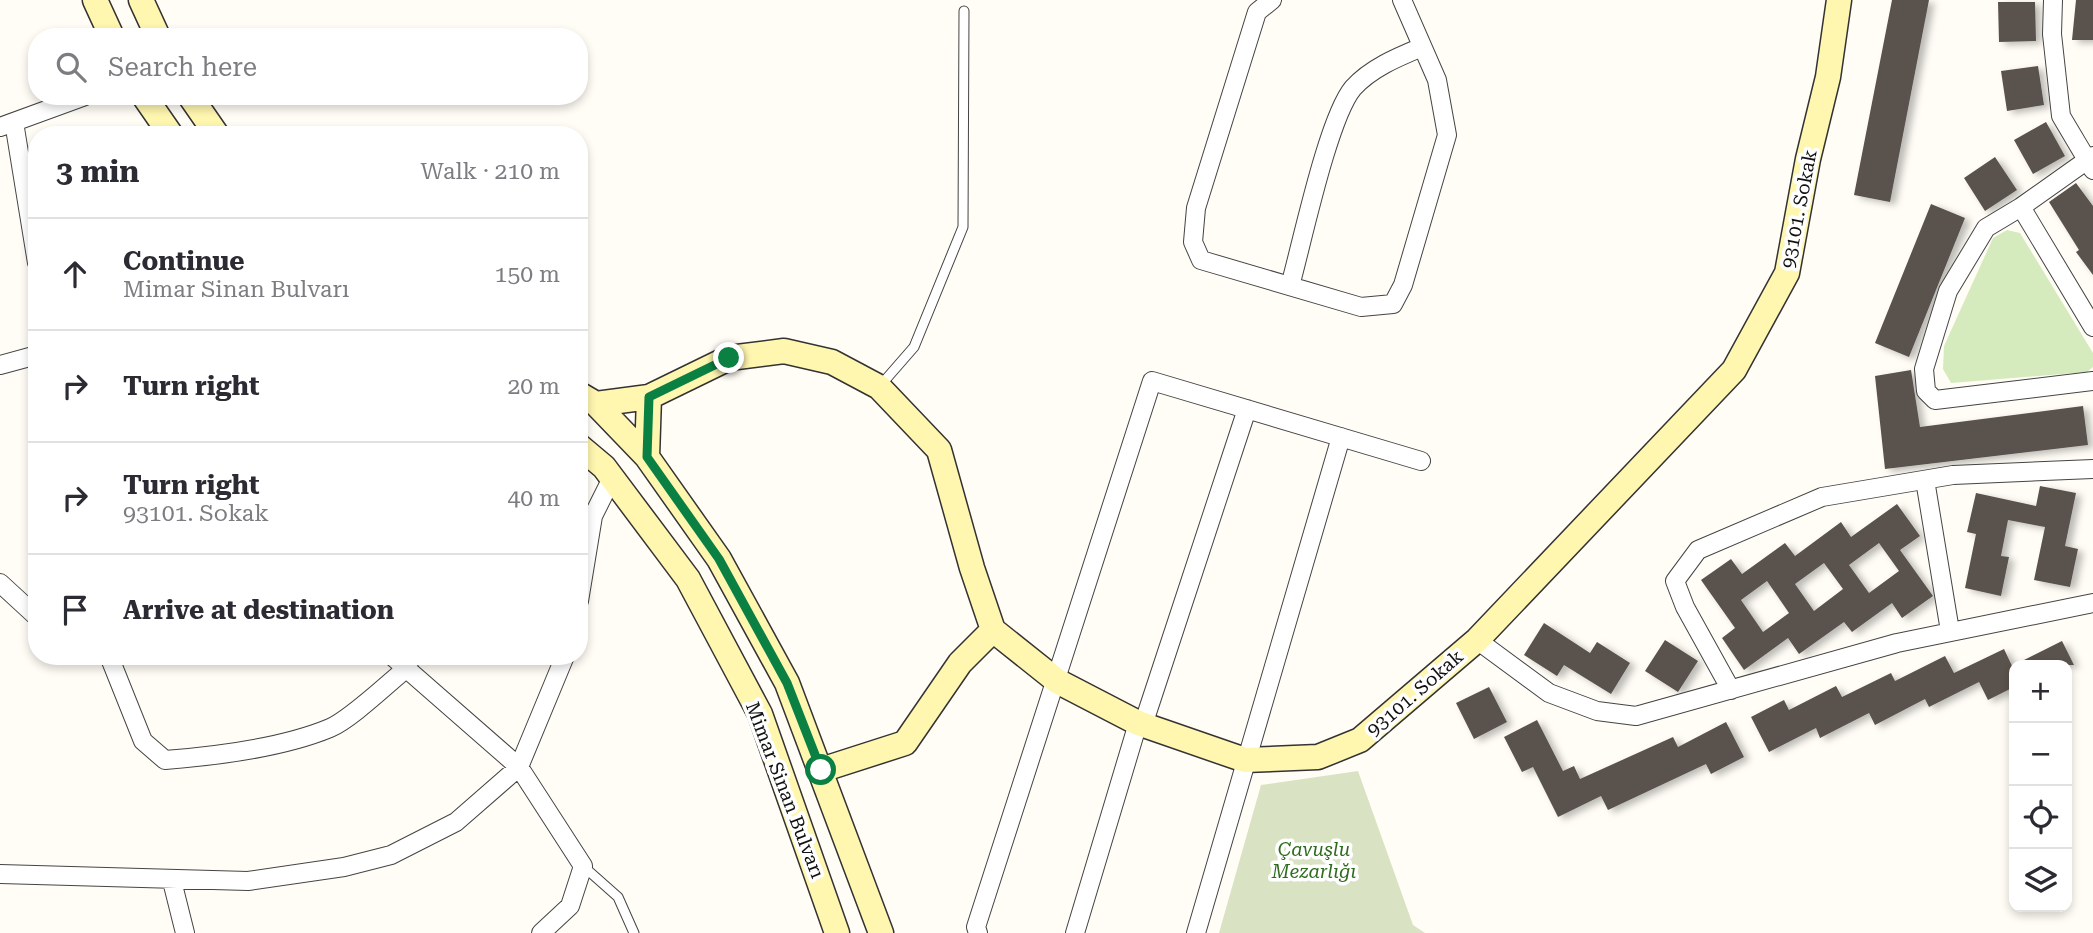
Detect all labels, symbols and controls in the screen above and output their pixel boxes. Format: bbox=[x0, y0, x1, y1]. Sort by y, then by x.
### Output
search box bbox=[28, 28, 588, 105]
icon: search bbox=[52, 48, 90, 86]
text: Search here bbox=[108, 52, 257, 82]
street label: 93101. Sokak bbox=[1776, 148, 1822, 270]
text: 3 min bbox=[56, 154, 139, 189]
text: Walk · 210 m bbox=[421, 158, 560, 185]
text: Continue bbox=[123, 246, 245, 276]
icon: ahead bbox=[56, 255, 94, 293]
text: 150 m bbox=[495, 261, 560, 288]
text: Mimar Sinan Bulvarı bbox=[123, 276, 349, 303]
route end bbox=[713, 342, 744, 373]
icon: right bbox=[56, 367, 94, 405]
text: Turn right bbox=[123, 371, 259, 401]
text: 20 m bbox=[507, 373, 560, 400]
text: Turn right bbox=[123, 470, 259, 500]
icon: right bbox=[56, 479, 94, 517]
text: 40 m bbox=[507, 485, 560, 512]
text: 93101. Sokak bbox=[123, 500, 269, 527]
icon: arrive bbox=[56, 591, 94, 629]
text: Arrive at destination bbox=[123, 595, 394, 625]
street label: 93101. Sokak bbox=[1362, 645, 1468, 741]
map controls bbox=[2009, 660, 2072, 912]
button: + bbox=[2009, 660, 2072, 723]
street label: Mimar Sinan Bulvarı bbox=[741, 699, 829, 881]
button: − bbox=[2009, 723, 2072, 786]
route start bbox=[805, 754, 836, 785]
button: locate bbox=[2009, 786, 2072, 849]
park label: Çavuşlu Mezarlığı bbox=[1271, 838, 1356, 883]
button: layers bbox=[2009, 849, 2072, 912]

